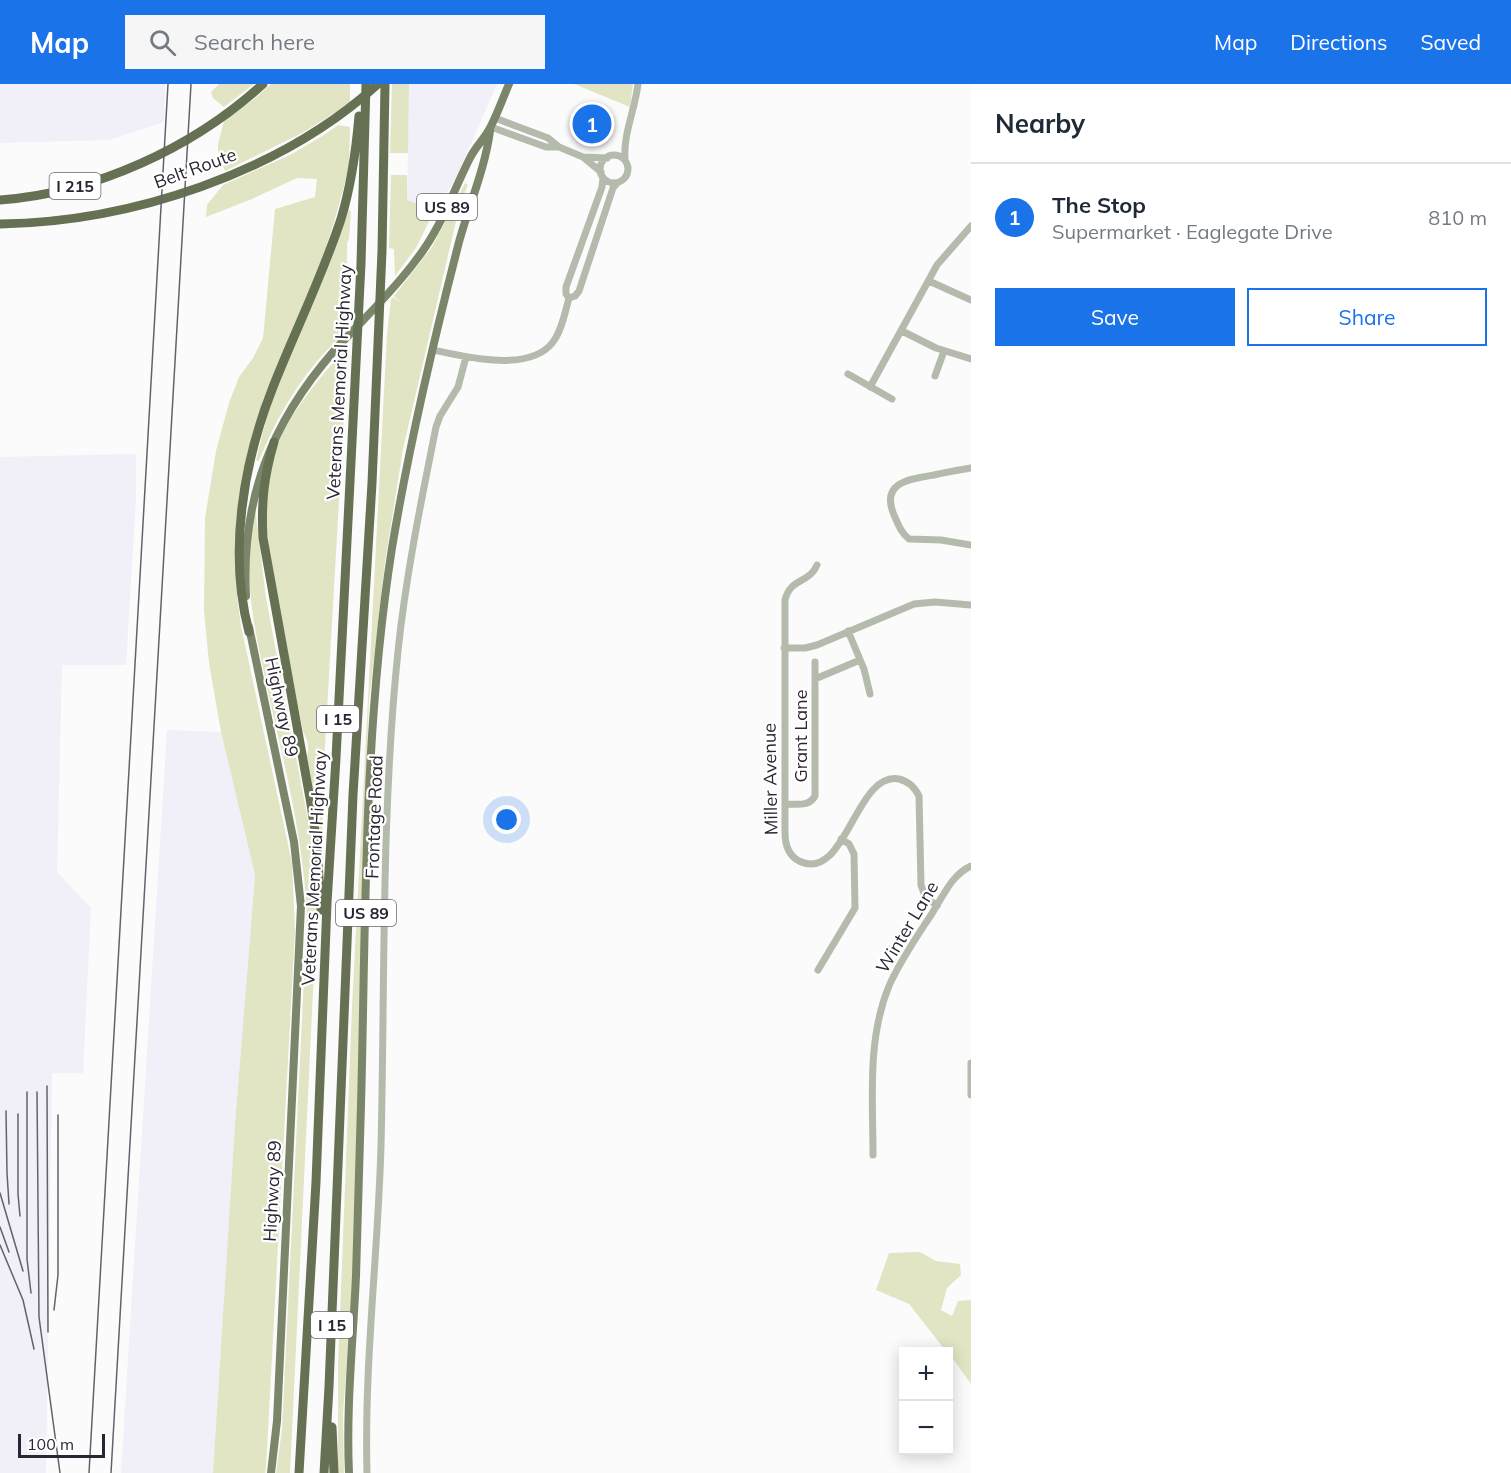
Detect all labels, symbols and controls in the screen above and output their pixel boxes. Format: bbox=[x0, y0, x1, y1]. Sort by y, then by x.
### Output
search box bbox=[125, 15, 545, 69]
text: Map bbox=[30, 25, 89, 60]
icon: search bbox=[146, 26, 179, 59]
text: Search here bbox=[194, 28, 315, 56]
text: Map bbox=[1214, 29, 1257, 55]
text: Directions bbox=[1290, 29, 1387, 55]
text: Saved bbox=[1420, 29, 1481, 55]
pin: 1 bbox=[572, 102, 612, 147]
text: Nearby bbox=[995, 107, 1085, 140]
street label: Belt Route bbox=[151, 142, 239, 194]
road number: I 215 bbox=[50, 173, 100, 199]
text: The Stop bbox=[1052, 191, 1146, 219]
road number: US 89 bbox=[417, 194, 477, 220]
text: 1 bbox=[1009, 205, 1021, 230]
text: 810 m bbox=[1428, 205, 1487, 230]
text: Supermarket · Eaglegate Drive bbox=[1052, 219, 1333, 244]
street label: Veterans Memorial Highway bbox=[321, 263, 357, 500]
button: Save bbox=[995, 288, 1235, 346]
button: Share bbox=[1247, 288, 1487, 346]
street label: Highway 89 bbox=[260, 655, 304, 759]
street label: Grant Lane bbox=[789, 690, 812, 782]
road number: I 15 bbox=[317, 706, 359, 732]
street label: Miller Avenue bbox=[758, 723, 782, 835]
street label: Veterans Memorial Highway bbox=[296, 749, 332, 986]
street label: Frontage Road bbox=[360, 755, 388, 879]
your location bbox=[492, 805, 521, 834]
street label: Winter Lane bbox=[871, 877, 943, 977]
road number: US 89 bbox=[336, 900, 396, 926]
street label: Highway 89 bbox=[258, 1140, 286, 1242]
road number: I 15 bbox=[311, 1312, 353, 1338]
map controls bbox=[899, 1347, 953, 1455]
button: + bbox=[899, 1347, 953, 1401]
button: − bbox=[899, 1401, 953, 1455]
scale bar bbox=[18, 1431, 105, 1458]
text: 100 m bbox=[27, 1434, 74, 1454]

